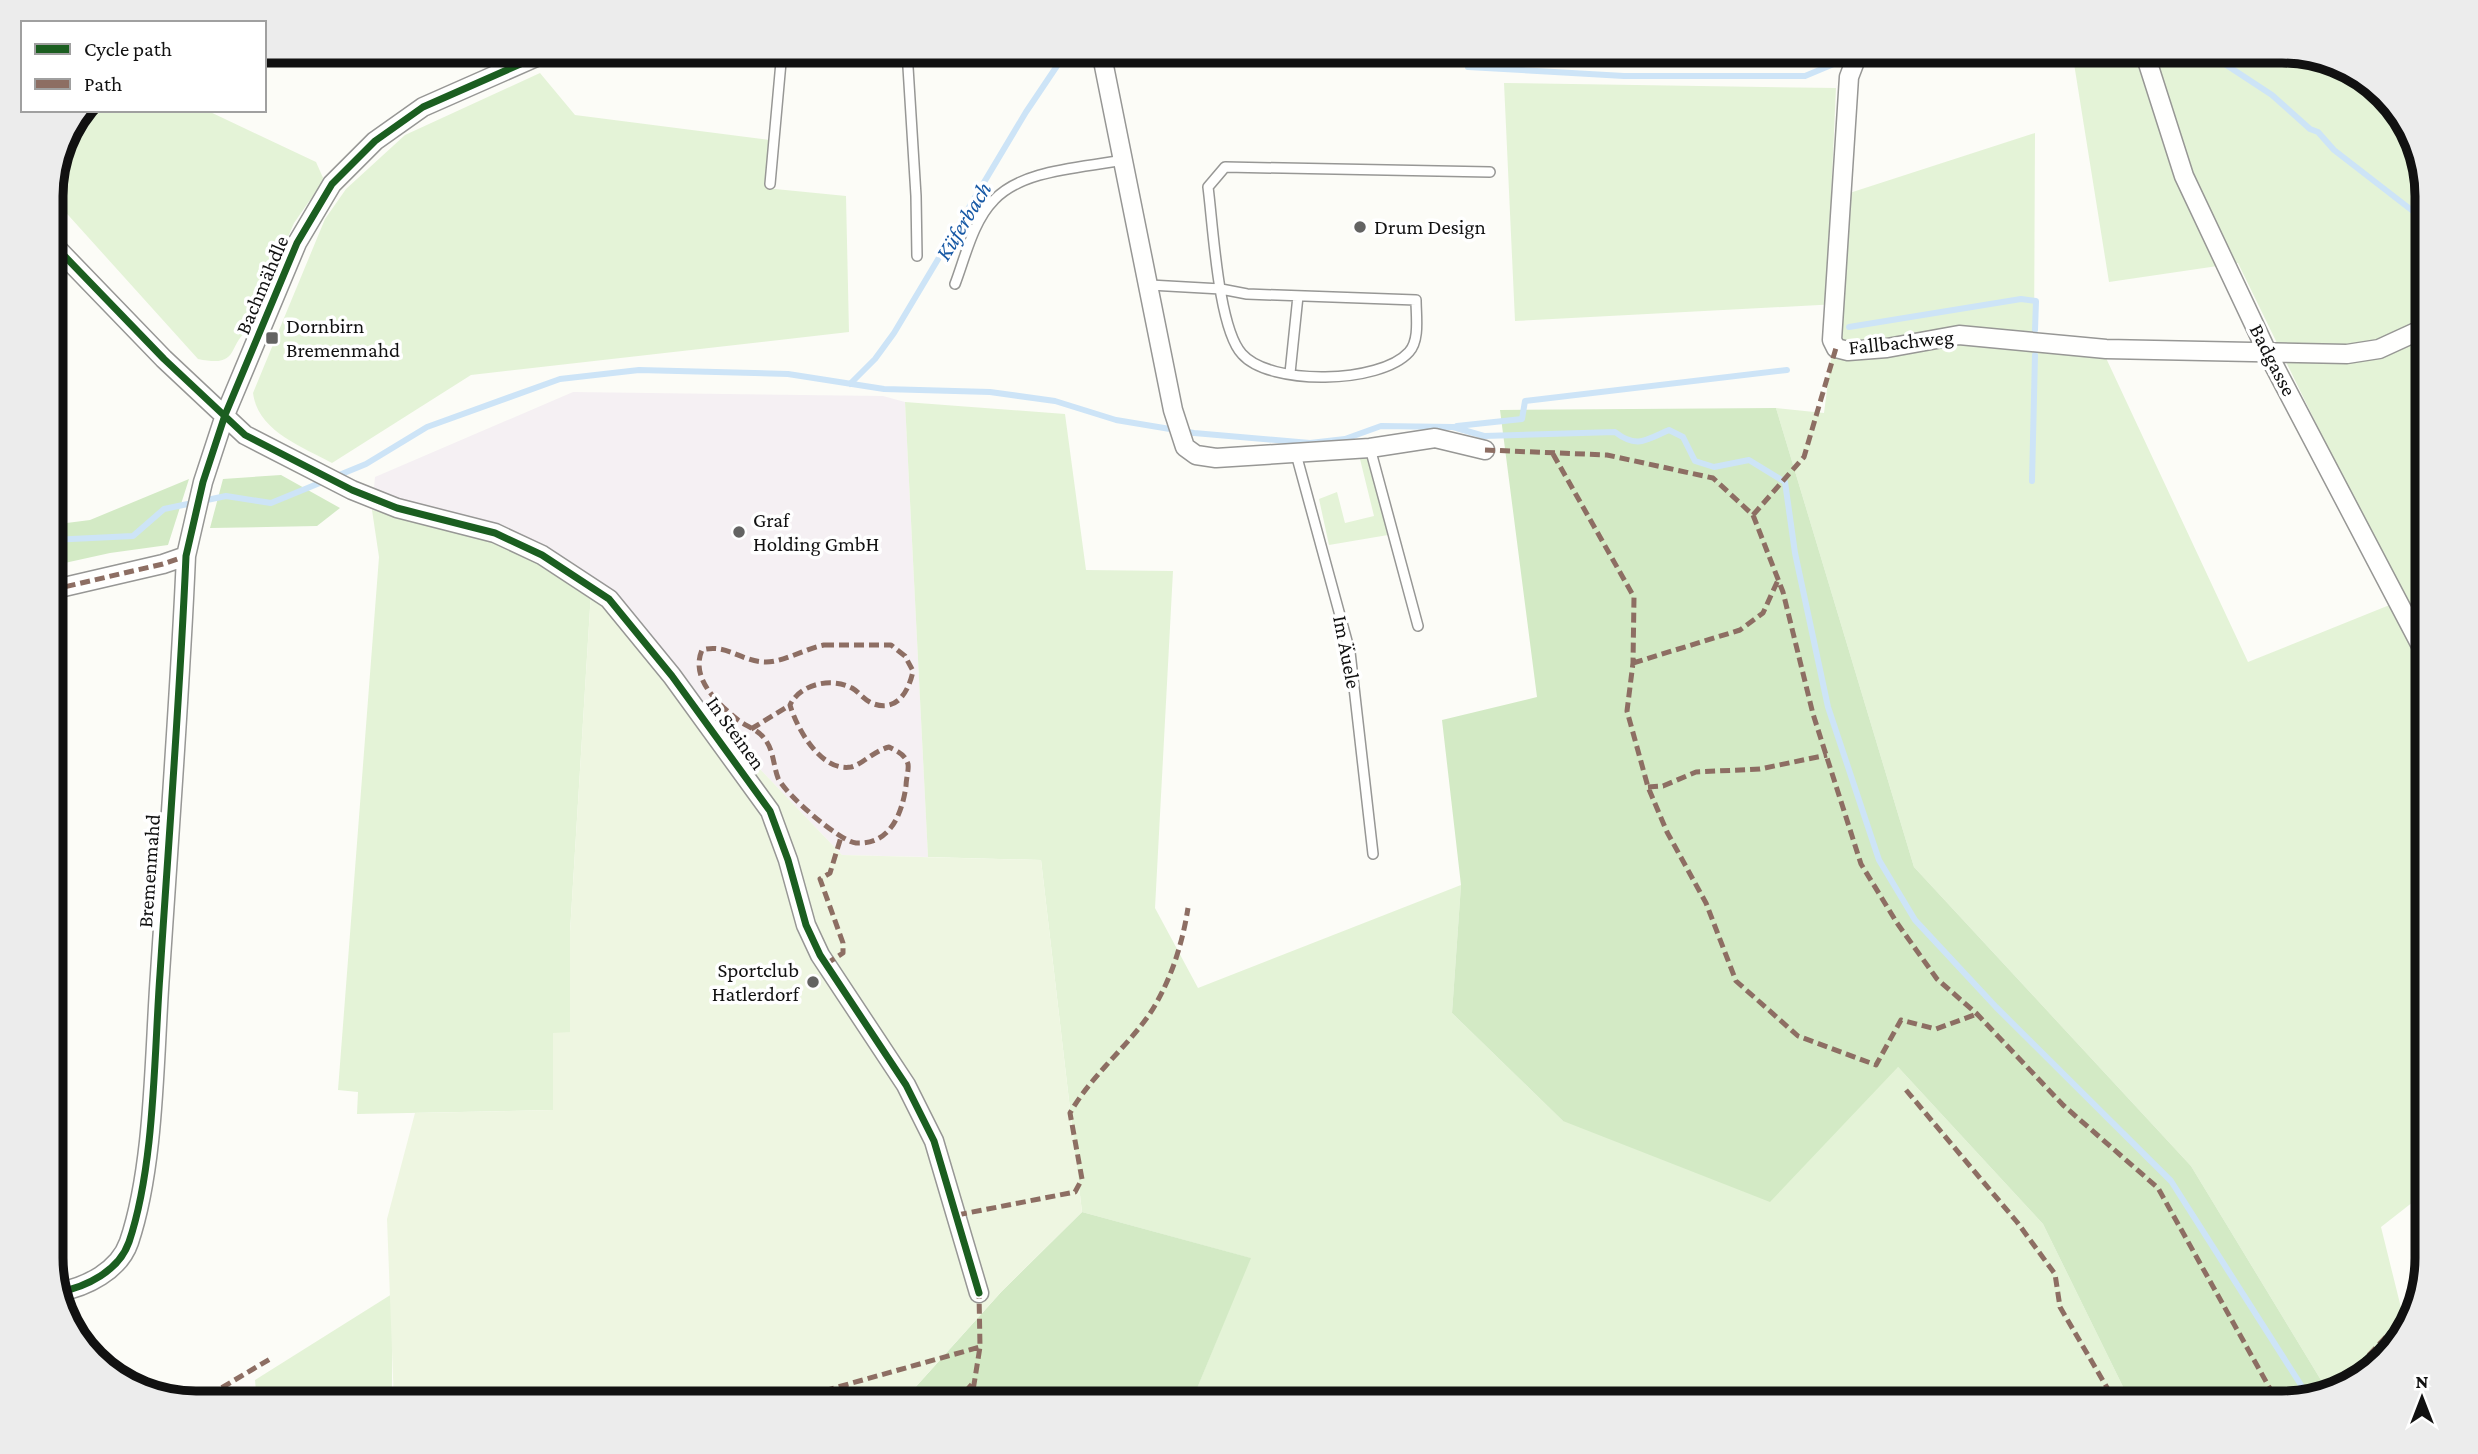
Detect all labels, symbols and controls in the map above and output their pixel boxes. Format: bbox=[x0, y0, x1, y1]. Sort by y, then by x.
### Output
legend bbox=[21, 21, 266, 112]
text: Cycle path bbox=[84, 37, 172, 61]
text: Path bbox=[84, 72, 122, 96]
water label: Küferbach bbox=[930, 177, 996, 265]
place label: Drum Design bbox=[1374, 215, 1486, 239]
marker: Drum Design bbox=[1352, 219, 1368, 235]
street label: Bachmähdle bbox=[230, 232, 294, 338]
place label: Dornbirn Bremenmahd bbox=[286, 314, 400, 362]
street label: Badgasse bbox=[2245, 320, 2301, 400]
street label: Fallbachweg bbox=[1847, 325, 1955, 359]
marker: Dornbirn Bremenmahd bbox=[264, 330, 280, 346]
place label: Graf Holding GmbH bbox=[753, 508, 879, 556]
marker: Graf Holding GmbH bbox=[731, 524, 747, 540]
street label: Im Äuele bbox=[1328, 613, 1366, 691]
street label: In Steinen bbox=[701, 692, 771, 774]
street label: Bremenmahd bbox=[133, 813, 165, 929]
place label: Sportclub Hatlerdorf bbox=[712, 958, 801, 1006]
marker: Sportclub Hatlerdorf bbox=[805, 974, 821, 990]
north arrow bbox=[2387, 1363, 2457, 1433]
text: N bbox=[2416, 1371, 2429, 1392]

